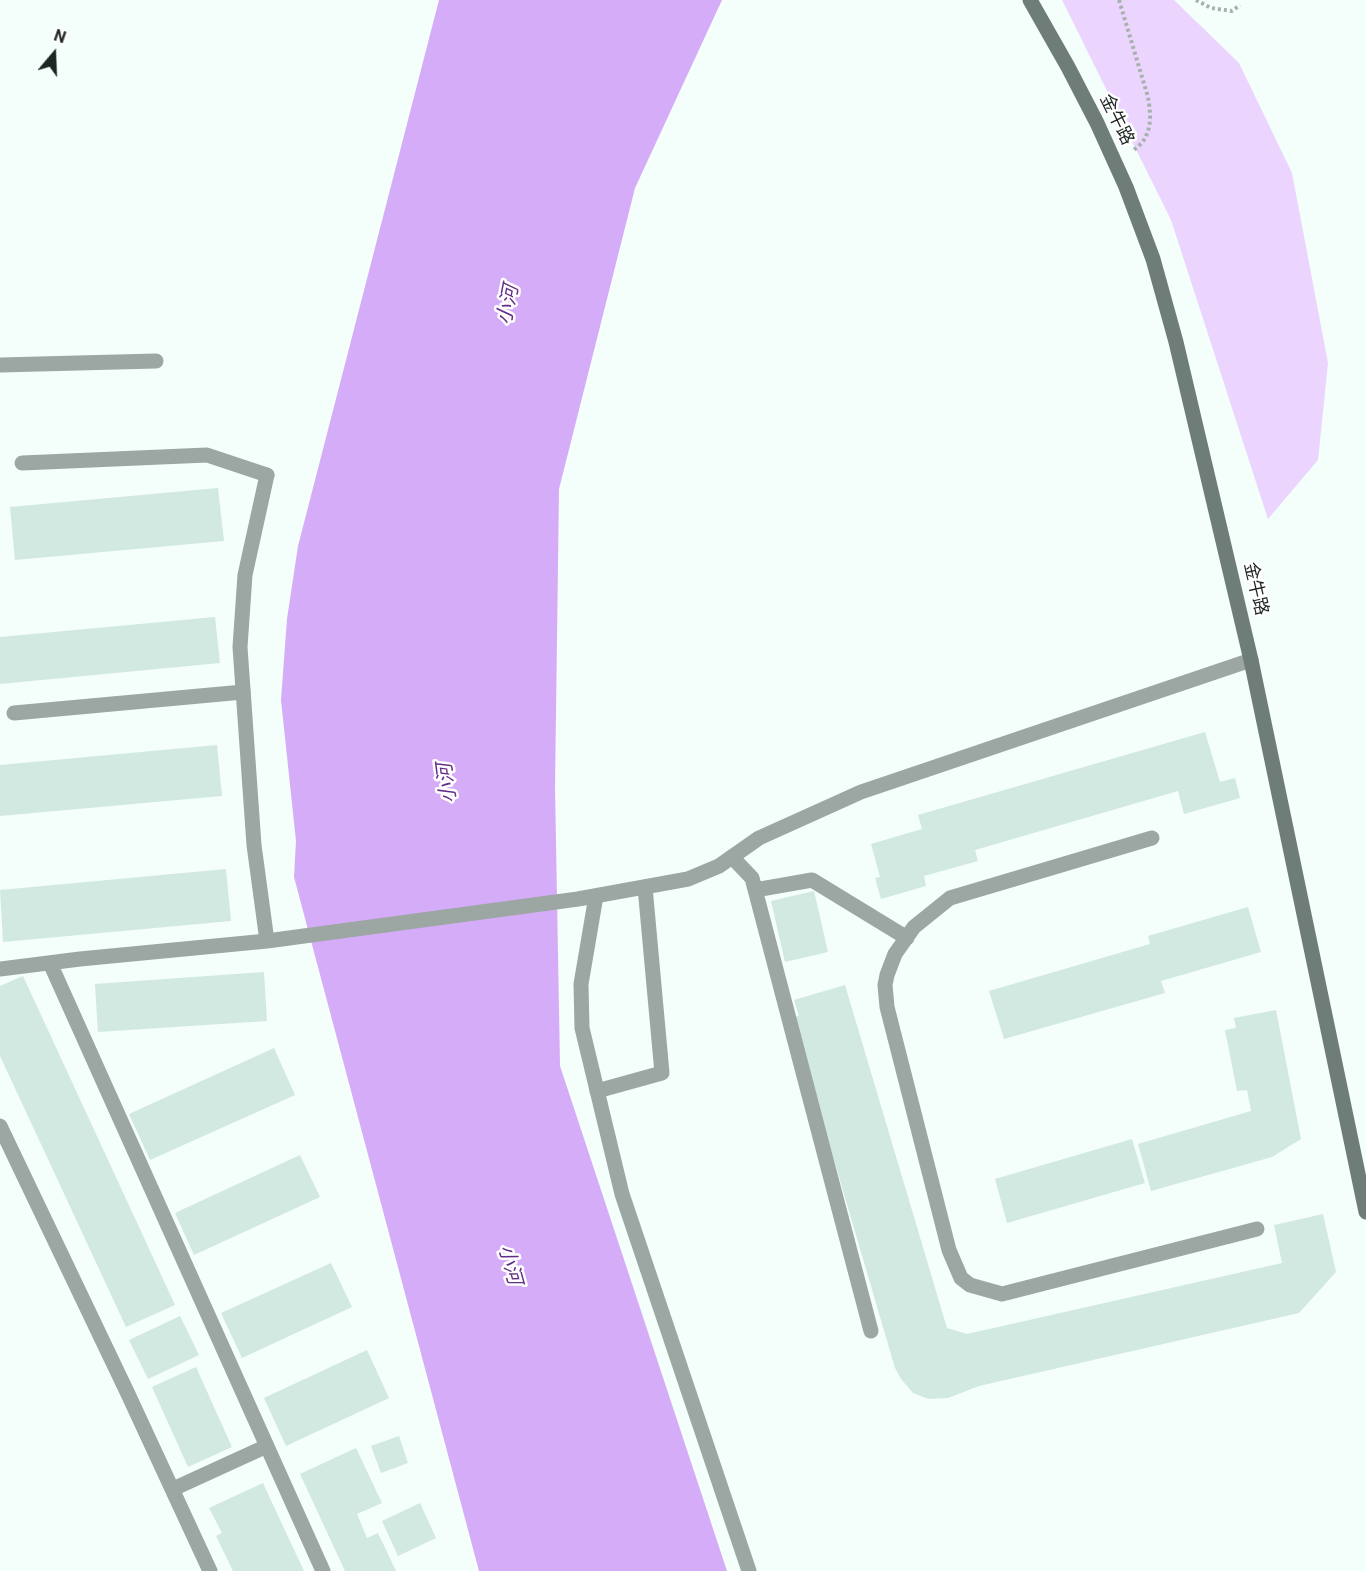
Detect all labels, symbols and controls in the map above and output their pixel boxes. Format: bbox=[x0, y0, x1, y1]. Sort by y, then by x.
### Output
north arrow bbox=[24, 24, 84, 84]
text: N bbox=[52, 26, 68, 47]
street label: 金牛路 bbox=[1094, 91, 1138, 149]
water label: 小河 bbox=[493, 283, 525, 327]
street label: 金牛路 bbox=[1238, 560, 1272, 618]
water label: 小河 bbox=[434, 762, 462, 804]
water label: 小河 bbox=[492, 1243, 526, 1287]

